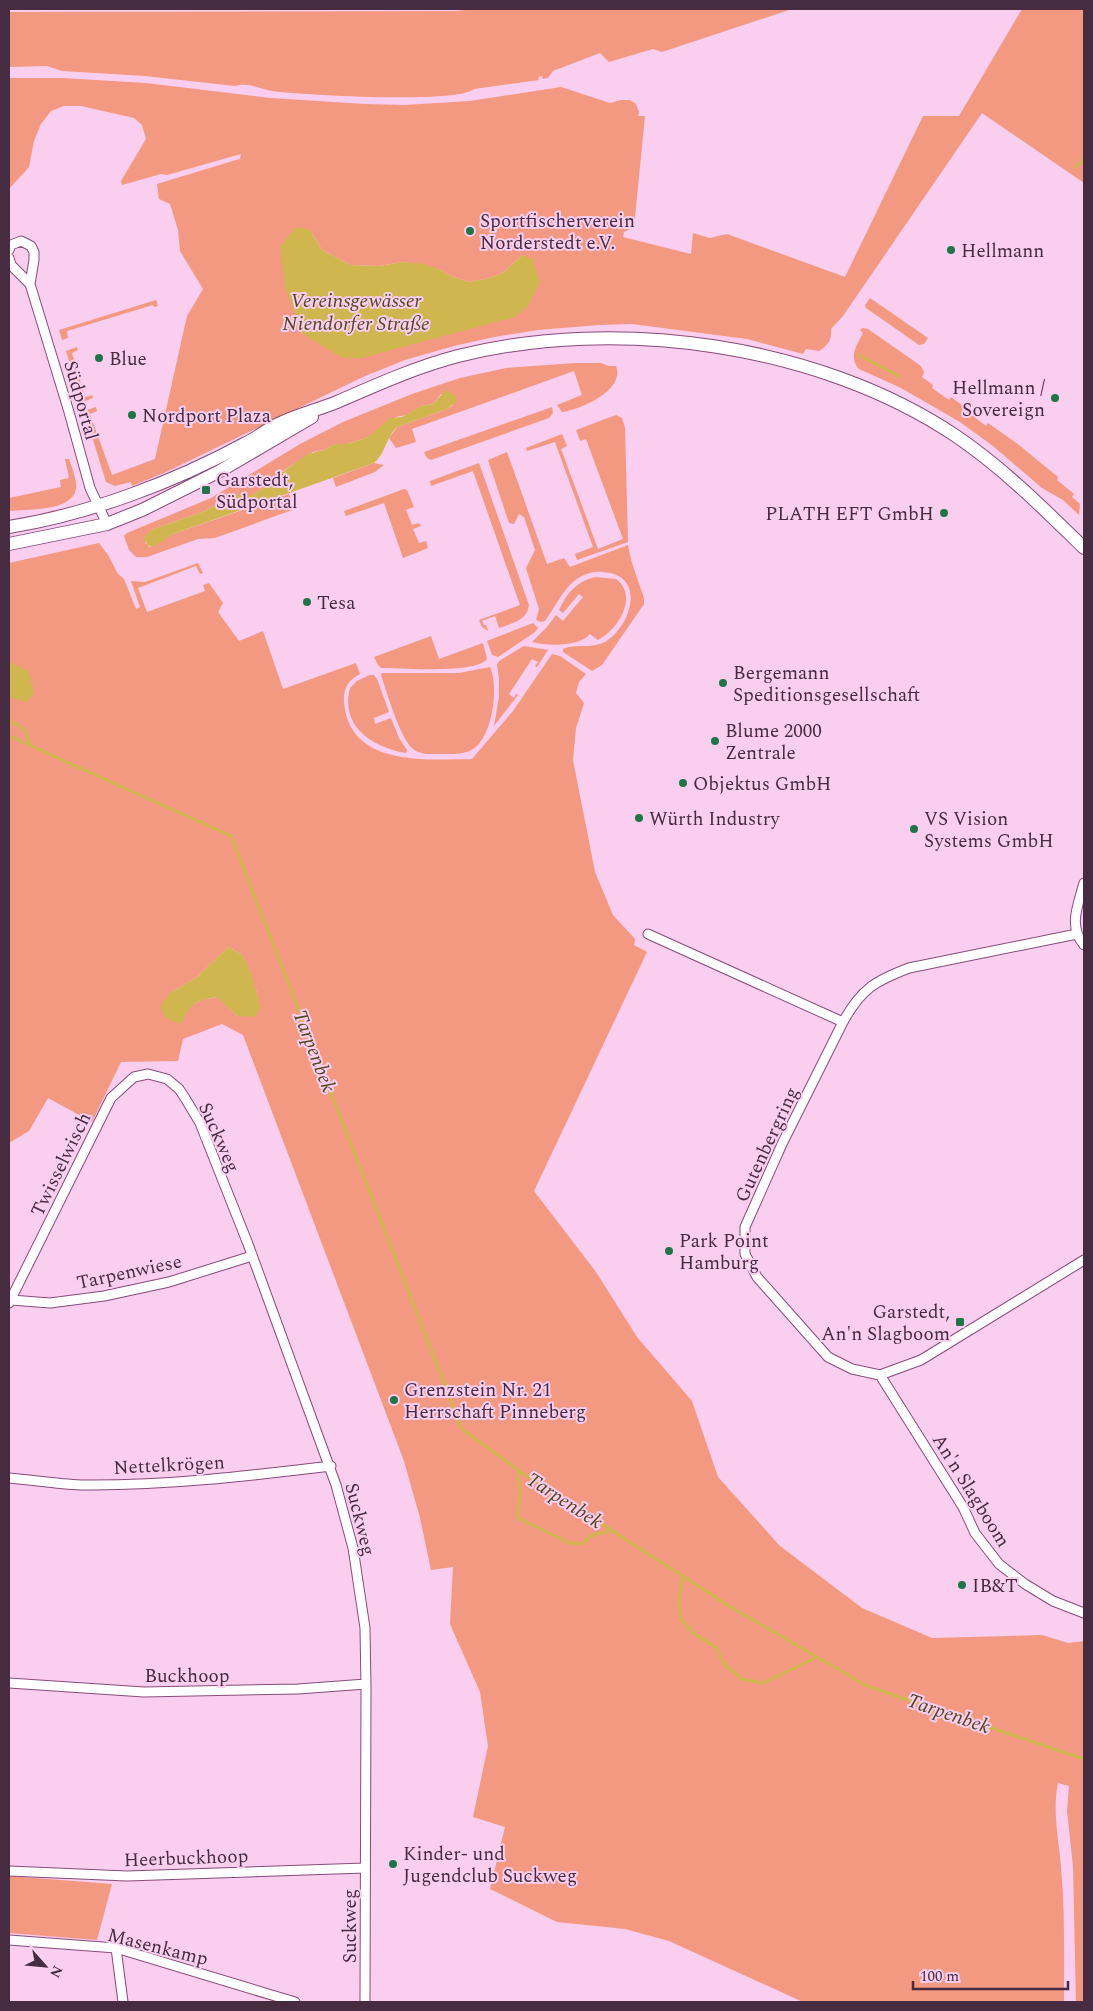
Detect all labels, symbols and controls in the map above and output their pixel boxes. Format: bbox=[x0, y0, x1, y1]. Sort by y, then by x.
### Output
place label: Sportfischerverein Norderstedt e.V. bbox=[480, 207, 635, 258]
marker: Sportfischerverein Norderstedt e.V. bbox=[464, 225, 476, 237]
place label: Hellmann bbox=[961, 237, 1044, 266]
marker: Hellmann bbox=[945, 244, 957, 256]
water label: Vereinsgewässer Niendorfer Straße bbox=[282, 286, 430, 339]
place label: Blue bbox=[109, 345, 147, 374]
marker: Blue bbox=[93, 352, 105, 364]
street label: Südportal bbox=[55, 357, 106, 444]
place label: Hellmann / Sovereign bbox=[952, 374, 1045, 425]
marker: Hellmann / Sovereign bbox=[1049, 392, 1061, 404]
place label: Nordport Plaza bbox=[142, 402, 272, 431]
marker: Nordport Plaza bbox=[126, 409, 138, 421]
place label: Garstedt, Südportal bbox=[216, 466, 298, 517]
marker: Garstedt, Südportal bbox=[200, 484, 212, 496]
place label: PLATH EFT GmbH bbox=[765, 500, 934, 529]
marker: PLATH EFT GmbH bbox=[938, 507, 950, 519]
place label: Tesa bbox=[317, 589, 356, 618]
marker: Tesa bbox=[301, 596, 313, 608]
place label: Bergemann Speditionsgesellschaft bbox=[733, 659, 920, 710]
marker: Bergemann Speditionsgesellschaft bbox=[717, 677, 729, 689]
place label: Blume 2000 Zentrale bbox=[725, 717, 822, 768]
marker: Blume 2000 Zentrale bbox=[709, 735, 721, 747]
place label: Objektus GmbH bbox=[693, 770, 831, 799]
marker: Objektus GmbH bbox=[677, 777, 689, 789]
place label: Würth Industry bbox=[649, 805, 780, 834]
place label: VS Vision Systems GmbH bbox=[924, 805, 1054, 856]
marker: Würth Industry bbox=[633, 812, 645, 824]
marker: VS Vision Systems GmbH bbox=[908, 823, 920, 835]
water label: Tarpenbek bbox=[285, 1006, 344, 1097]
street label: Gutenbergring bbox=[728, 1082, 807, 1207]
street label: Suckweg bbox=[190, 1098, 247, 1177]
street label: Twisselwisch bbox=[24, 1108, 99, 1222]
place label: Park Point Hamburg bbox=[679, 1227, 769, 1278]
marker: Park Point Hamburg bbox=[663, 1245, 675, 1257]
street label: Tarpenwiese bbox=[74, 1247, 184, 1298]
place label: Garstedt, An'n Slagboom bbox=[821, 1298, 950, 1349]
marker: Garstedt, An'n Slagboom bbox=[954, 1316, 966, 1328]
place label: Grenzstein Nr. 21 Herrschaft Pinneberg bbox=[404, 1376, 586, 1427]
marker: Grenzstein Nr. 21 Herrschaft Pinneberg bbox=[388, 1394, 400, 1406]
street label: An'n Slagboom bbox=[924, 1428, 1017, 1553]
street label: Nettelkrögen bbox=[113, 1448, 225, 1483]
water label: Tarpenbek bbox=[520, 1465, 609, 1537]
street label: Suckweg bbox=[336, 1480, 383, 1559]
place label: IB&T bbox=[972, 1572, 1018, 1601]
marker: IB&T bbox=[956, 1579, 968, 1591]
street label: Buckhoop bbox=[144, 1662, 230, 1691]
water label: Tarpenbek bbox=[903, 1686, 995, 1742]
place label: Kinder- und Jugendclub Suckweg bbox=[403, 1840, 577, 1891]
street label: Heerbuckhoop bbox=[123, 1842, 249, 1875]
marker: Kinder- und Jugendclub Suckweg bbox=[387, 1858, 399, 1870]
street label: Suckweg bbox=[336, 1889, 365, 1963]
street label: Masenkamp bbox=[104, 1921, 211, 1974]
north arrow bbox=[20, 1941, 70, 1991]
scale bar bbox=[913, 1958, 1068, 1990]
text: N bbox=[44, 1962, 68, 1982]
text: 100 m bbox=[920, 1965, 959, 1988]

